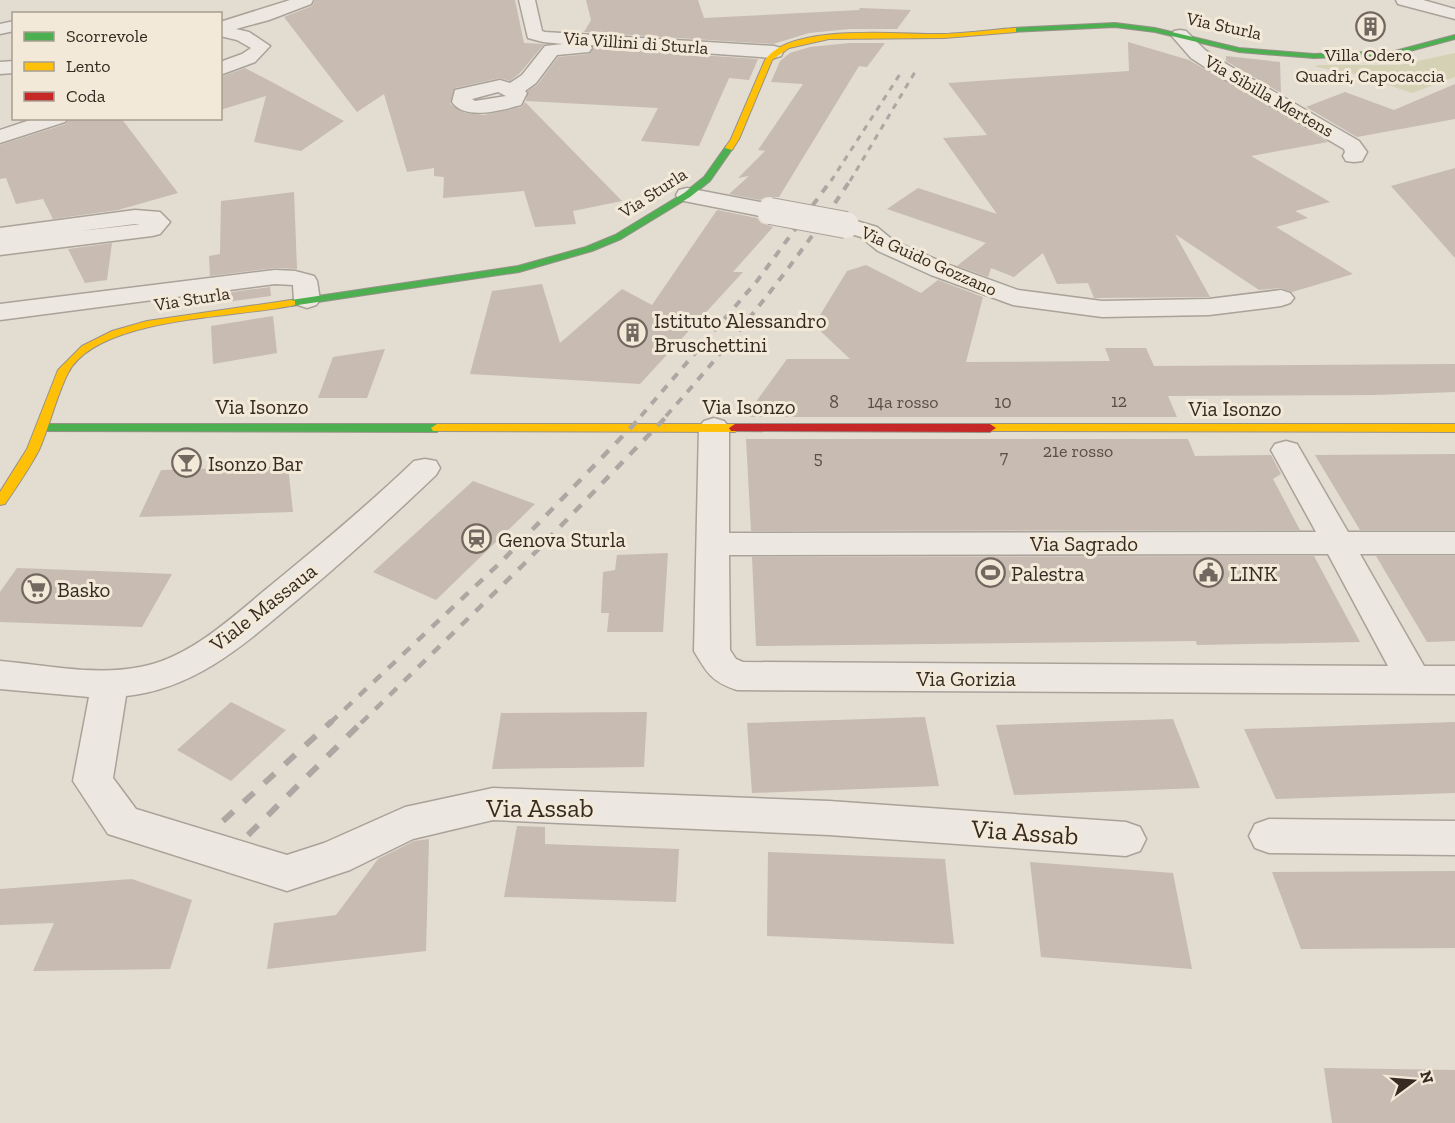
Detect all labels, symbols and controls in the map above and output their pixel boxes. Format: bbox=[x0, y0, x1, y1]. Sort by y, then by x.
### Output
street label: Via Sturla bbox=[1183, 7, 1264, 45]
building icon: Villa Odero, Quadri, Capocaccia bbox=[1354, 10, 1386, 42]
legend bbox=[12, 12, 222, 120]
text: Scorrevole bbox=[66, 25, 148, 47]
street label: Via Villini di Sturla bbox=[562, 27, 709, 59]
place label: Villa Odero, Quadri, Capocaccia bbox=[1295, 44, 1445, 87]
street label: Via Sibilla Mertens bbox=[1200, 50, 1338, 142]
text: Lento bbox=[66, 55, 111, 77]
text: Coda bbox=[66, 85, 106, 107]
street label: Via Sturla bbox=[614, 163, 691, 224]
street label: Via Guido Gozzano bbox=[857, 221, 1000, 301]
street label: Via Sturla bbox=[152, 282, 232, 316]
place label: Istituto Alessandro Bruschettini bbox=[654, 308, 827, 357]
building icon: Istituto Alessandro Bruschettini bbox=[617, 316, 649, 348]
house number: 12 bbox=[1111, 390, 1127, 412]
house number: 8 bbox=[829, 391, 839, 413]
house number: 14a rosso bbox=[867, 391, 939, 413]
house number: 10 bbox=[994, 391, 1012, 413]
street label: Via Isonzo bbox=[214, 394, 309, 419]
street label: Via Isonzo bbox=[701, 394, 796, 419]
street label: Via Isonzo bbox=[1187, 396, 1282, 421]
house number: 21e rosso bbox=[1043, 440, 1113, 462]
house number: 7 bbox=[1000, 446, 1009, 468]
bar icon: Isonzo Bar bbox=[171, 447, 203, 479]
house number: 5 bbox=[813, 447, 823, 469]
place label: Isonzo Bar bbox=[208, 451, 304, 476]
station icon: Genova Sturla bbox=[461, 523, 493, 555]
place label: Genova Sturla bbox=[498, 527, 626, 552]
street label: Via Sagrado bbox=[1029, 531, 1138, 556]
sports icon: Palestra bbox=[974, 557, 1006, 589]
public building icon: LINK bbox=[1193, 557, 1225, 589]
street label: Viale Massaua bbox=[204, 558, 321, 657]
place label: Palestra bbox=[1011, 561, 1084, 586]
place label: LINK bbox=[1230, 561, 1278, 586]
supermarket icon: Basko bbox=[20, 573, 52, 605]
place label: Basko bbox=[57, 577, 110, 602]
street label: Via Gorizia bbox=[915, 666, 1016, 691]
street label: Via Assab bbox=[485, 792, 594, 824]
street label: Via Assab bbox=[969, 812, 1080, 852]
north arrow bbox=[1383, 1051, 1443, 1111]
text: N bbox=[1416, 1069, 1438, 1085]

